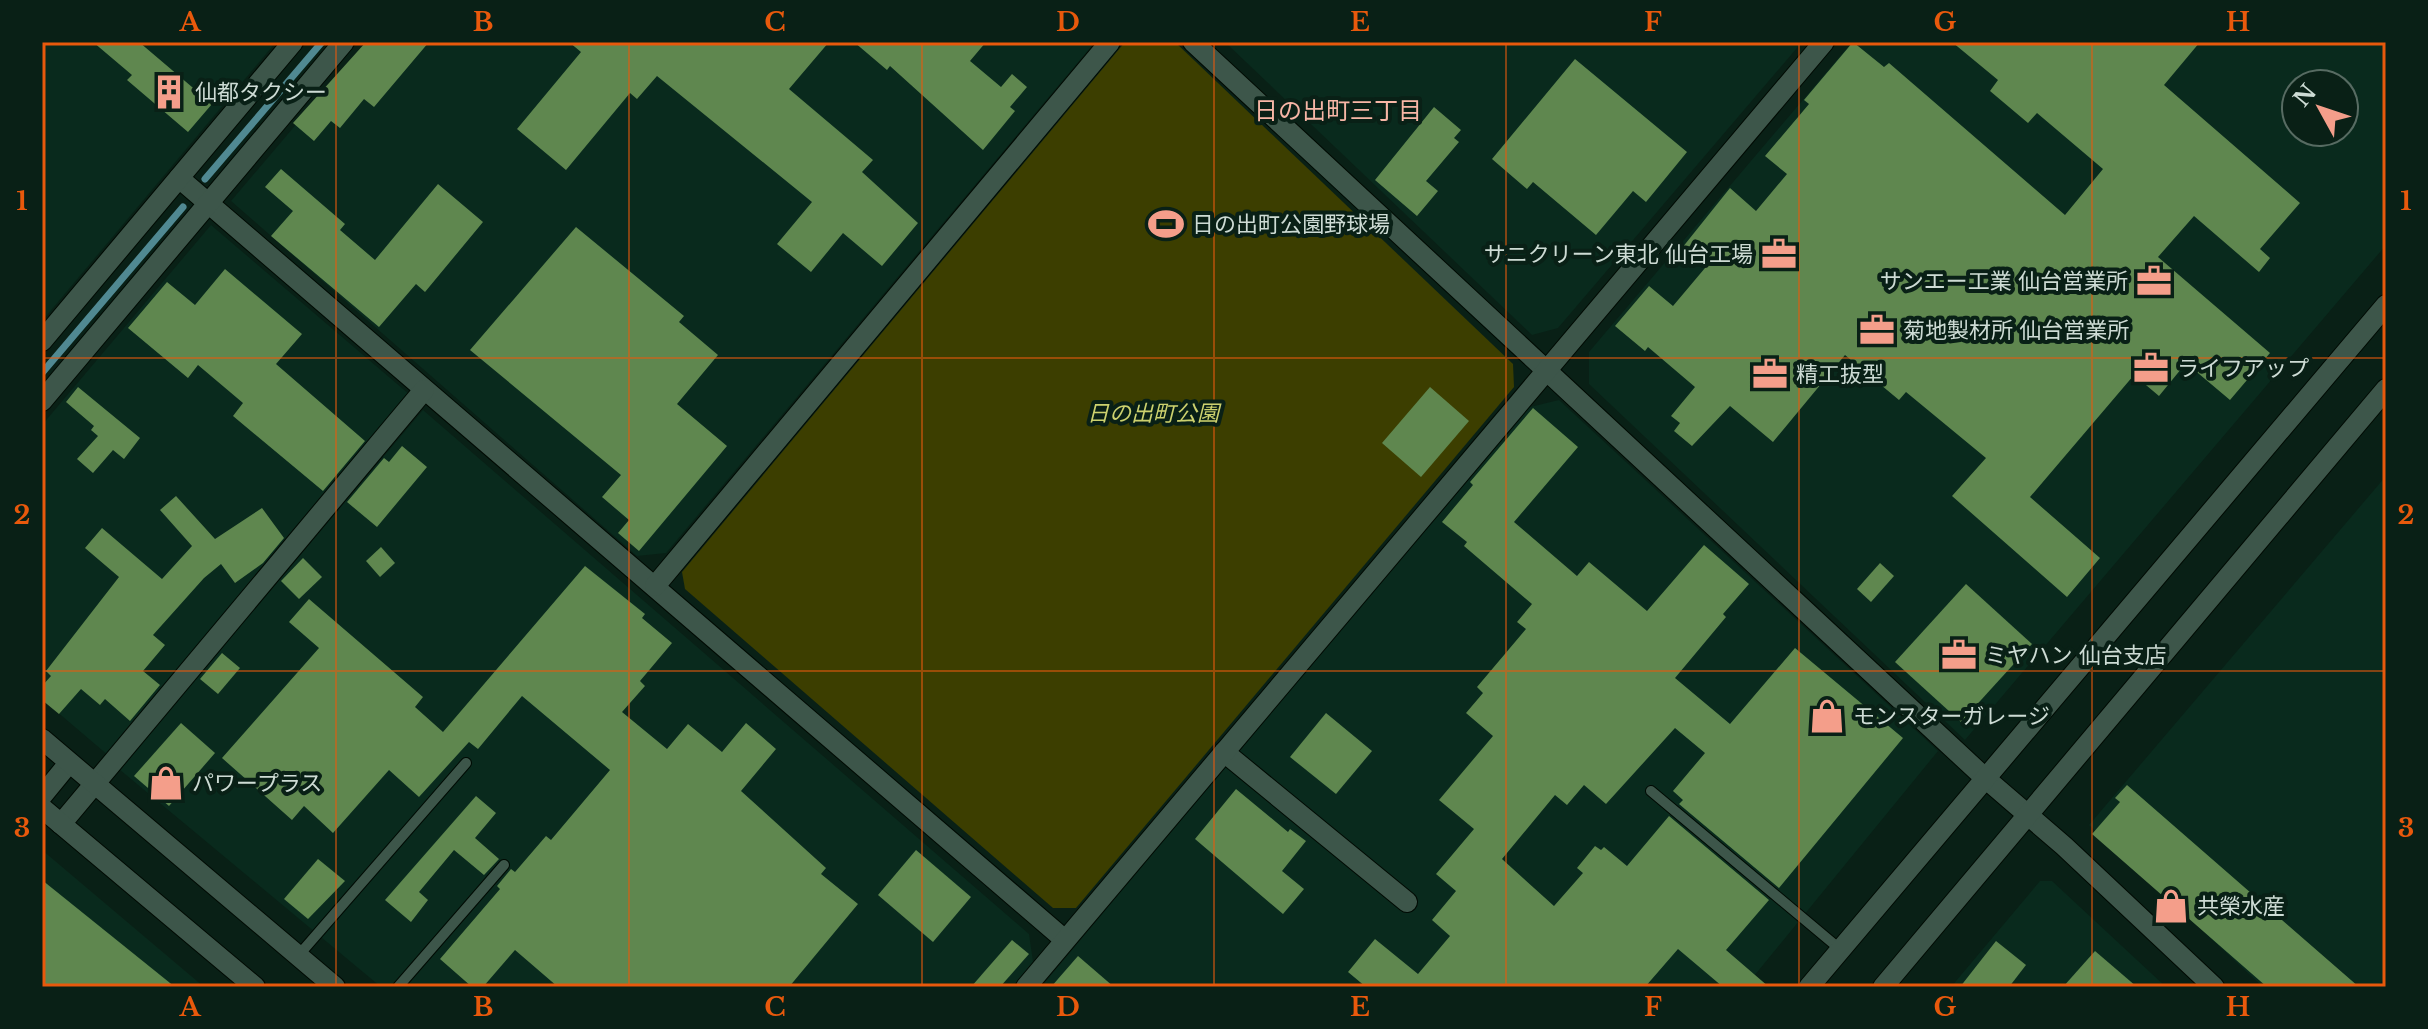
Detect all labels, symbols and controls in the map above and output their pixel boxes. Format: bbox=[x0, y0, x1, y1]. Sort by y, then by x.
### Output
text: A bbox=[178, 6, 201, 38]
text: B bbox=[473, 6, 493, 38]
text: C bbox=[764, 6, 786, 38]
text: D bbox=[1056, 6, 1080, 38]
text: E bbox=[1350, 6, 1370, 38]
text: F bbox=[1644, 6, 1662, 38]
text: G bbox=[1934, 6, 1957, 38]
text: H bbox=[2226, 6, 2250, 38]
north arrow bbox=[2280, 68, 2360, 148]
building icon: 仙都タクシー bbox=[150, 73, 188, 111]
place label: 仙都タクシー bbox=[195, 79, 327, 106]
text: N bbox=[2288, 79, 2322, 112]
district label: 日の出町三丁目 bbox=[1254, 96, 1422, 125]
text: 1 bbox=[16, 185, 28, 217]
text: 1 bbox=[2400, 185, 2412, 217]
sports icon: 日の出町公園野球場 bbox=[1147, 205, 1185, 243]
place label: 日の出町公園野球場 bbox=[1192, 211, 1390, 238]
office icon: サニクリーン東北 仙台工場 bbox=[1760, 235, 1798, 273]
place label: サニクリーン東北 仙台工場 bbox=[1484, 241, 1753, 268]
office icon: サンエー工業 仙台営業所 bbox=[2135, 262, 2173, 300]
place label: サンエー工業 仙台営業所 bbox=[1880, 268, 2128, 295]
office icon: 菊地製材所 仙台営業所 bbox=[1858, 311, 1896, 349]
place label: 菊地製材所 仙台営業所 bbox=[1903, 317, 2129, 344]
office icon: ライフアップ bbox=[2132, 349, 2170, 387]
office icon: 精工抜型 bbox=[1751, 355, 1789, 393]
place label: ライフアップ bbox=[2177, 355, 2309, 382]
place label: 精工抜型 bbox=[1796, 361, 1884, 388]
park label: 日の出町公園 bbox=[1087, 400, 1222, 427]
text: 2 bbox=[14, 499, 30, 531]
text: 2 bbox=[2398, 499, 2414, 531]
office icon: ミヤハン 仙台支店 bbox=[1940, 636, 1978, 674]
place label: ミヤハン 仙台支店 bbox=[1985, 642, 2167, 669]
shop icon: モンスターガレージ bbox=[1808, 697, 1846, 735]
place label: モンスターガレージ bbox=[1853, 703, 2050, 730]
shop icon: パワープラス bbox=[147, 764, 185, 802]
place label: パワープラス bbox=[192, 770, 322, 797]
text: 3 bbox=[14, 812, 30, 844]
text: 3 bbox=[2398, 812, 2414, 844]
shop icon: 共榮水産 bbox=[2152, 887, 2190, 925]
place label: 共榮水産 bbox=[2197, 893, 2285, 920]
text: A bbox=[178, 991, 201, 1023]
text: B bbox=[473, 991, 493, 1023]
text: C bbox=[764, 991, 786, 1023]
text: D bbox=[1056, 991, 1080, 1023]
text: E bbox=[1350, 991, 1370, 1023]
text: F bbox=[1644, 991, 1662, 1023]
text: G bbox=[1934, 991, 1957, 1023]
text: H bbox=[2226, 991, 2250, 1023]

